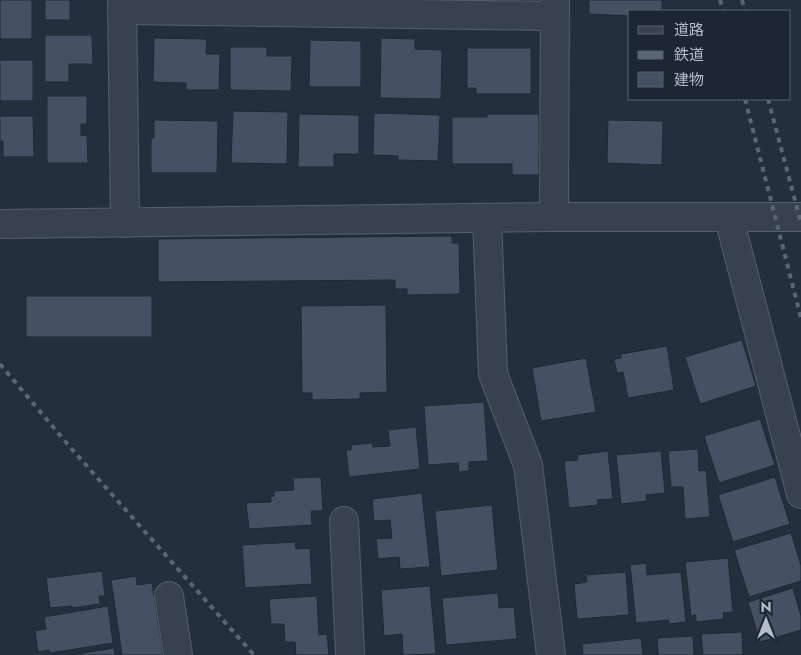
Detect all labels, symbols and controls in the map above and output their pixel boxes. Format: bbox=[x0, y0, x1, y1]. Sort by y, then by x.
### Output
legend bbox=[628, 10, 791, 100]
text: 道路 bbox=[674, 19, 704, 41]
text: 鉄道 bbox=[674, 44, 704, 66]
text: 建物 bbox=[674, 69, 704, 91]
north arrow bbox=[741, 595, 791, 645]
text: N bbox=[760, 597, 772, 617]

